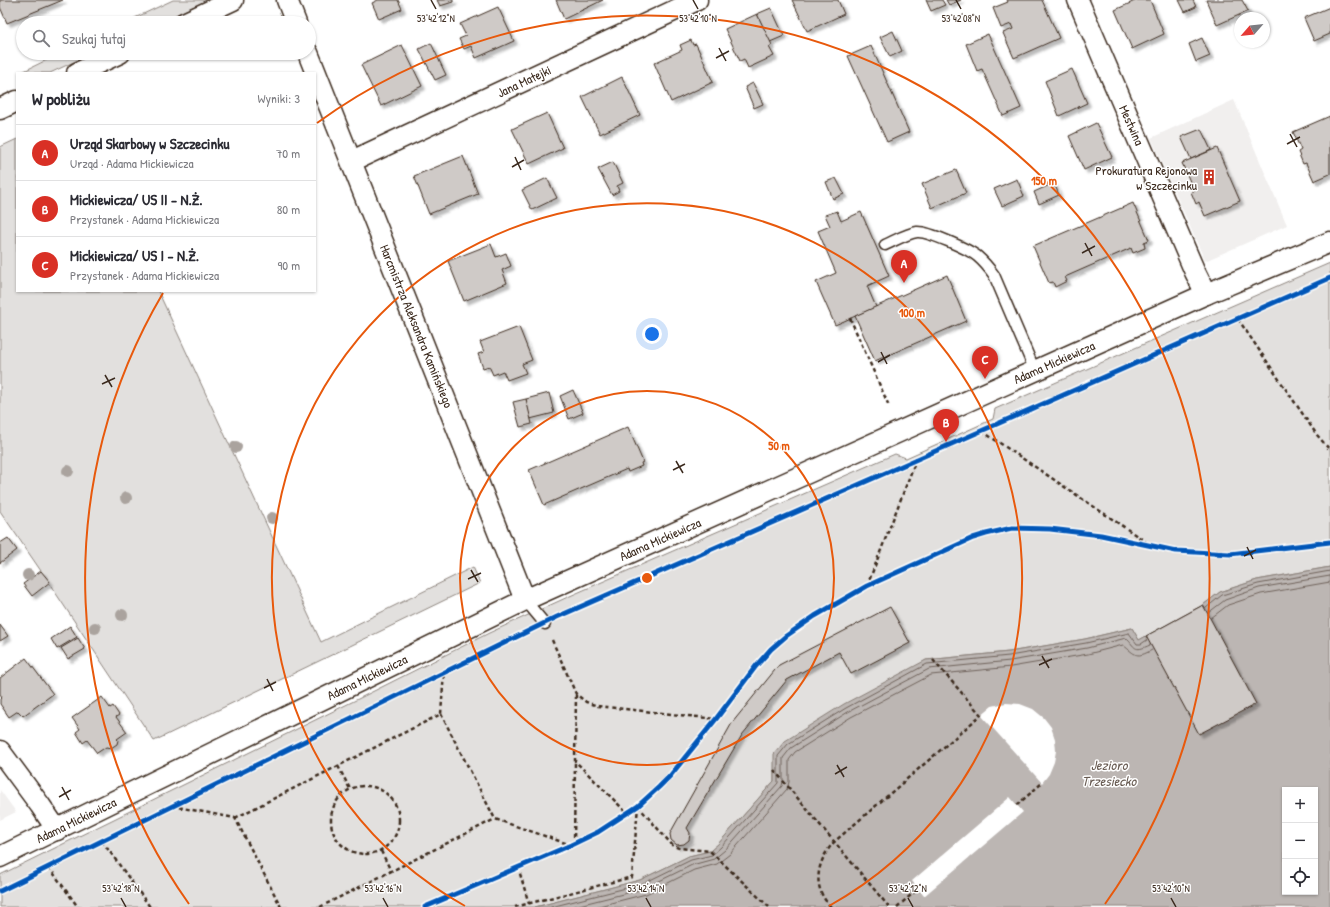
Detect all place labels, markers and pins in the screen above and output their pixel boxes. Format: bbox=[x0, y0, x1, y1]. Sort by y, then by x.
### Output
place label: Prokuratura Rejonowa w Szczecinku bbox=[1095, 161, 1197, 194]
building icon: Prokuratura Rejonowa w Szczecinku bbox=[1200, 168, 1218, 186]
pin: A bbox=[891, 250, 917, 283]
pin: C bbox=[972, 346, 998, 379]
pin: B bbox=[933, 409, 959, 442]
centre of rings bbox=[640, 571, 654, 585]

